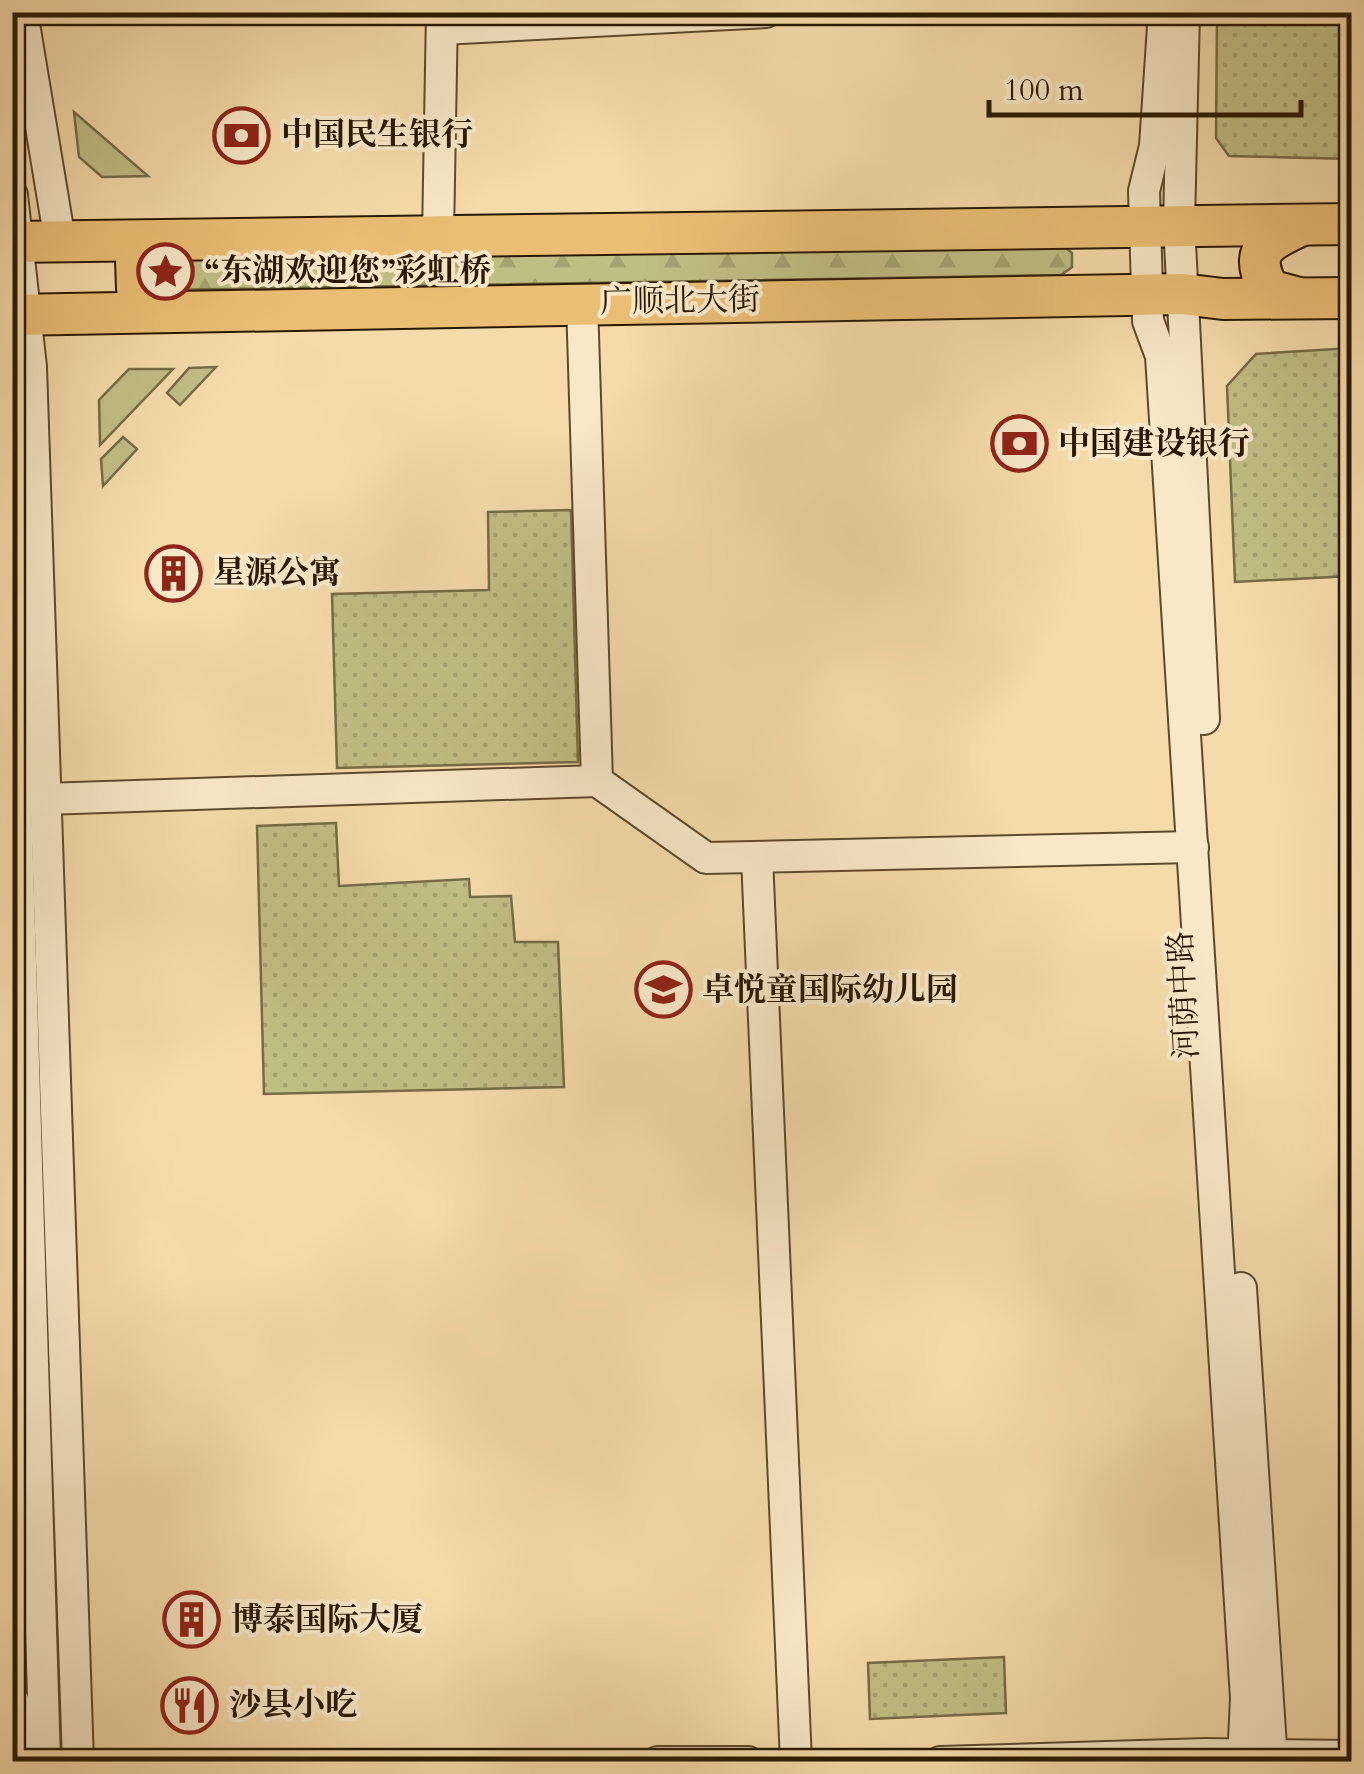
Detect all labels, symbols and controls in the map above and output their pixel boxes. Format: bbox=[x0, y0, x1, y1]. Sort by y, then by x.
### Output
scale bar bbox=[989, 55, 1302, 117]
text: 100 m bbox=[1004, 70, 1084, 111]
bank icon: 中国民生银行 bbox=[212, 105, 272, 165]
place label: 中国民生银行 bbox=[281, 113, 473, 157]
place icon: “东湖欢迎您”彩虹桥 bbox=[136, 241, 196, 301]
place label: “东湖欢迎您”彩虹桥 bbox=[205, 249, 491, 293]
street label: 广顺北大街 bbox=[600, 278, 760, 324]
bank icon: 中国建设银行 bbox=[989, 414, 1049, 474]
place label: 中国建设银行 bbox=[1058, 422, 1250, 466]
building icon: 星源公寓 bbox=[144, 543, 204, 603]
place label: 星源公寓 bbox=[213, 551, 341, 595]
street label: 河荫中路 bbox=[1159, 930, 1209, 1060]
school or university icon: 卓悦童国际幼儿园 bbox=[633, 960, 693, 1020]
place label: 卓悦童国际幼儿园 bbox=[702, 968, 958, 1012]
building icon: 博泰国际大厦 bbox=[162, 1590, 222, 1650]
place label: 博泰国际大厦 bbox=[231, 1598, 423, 1642]
restaurant icon: 沙县小吃 bbox=[160, 1675, 220, 1735]
place label: 沙县小吃 bbox=[229, 1683, 357, 1727]

